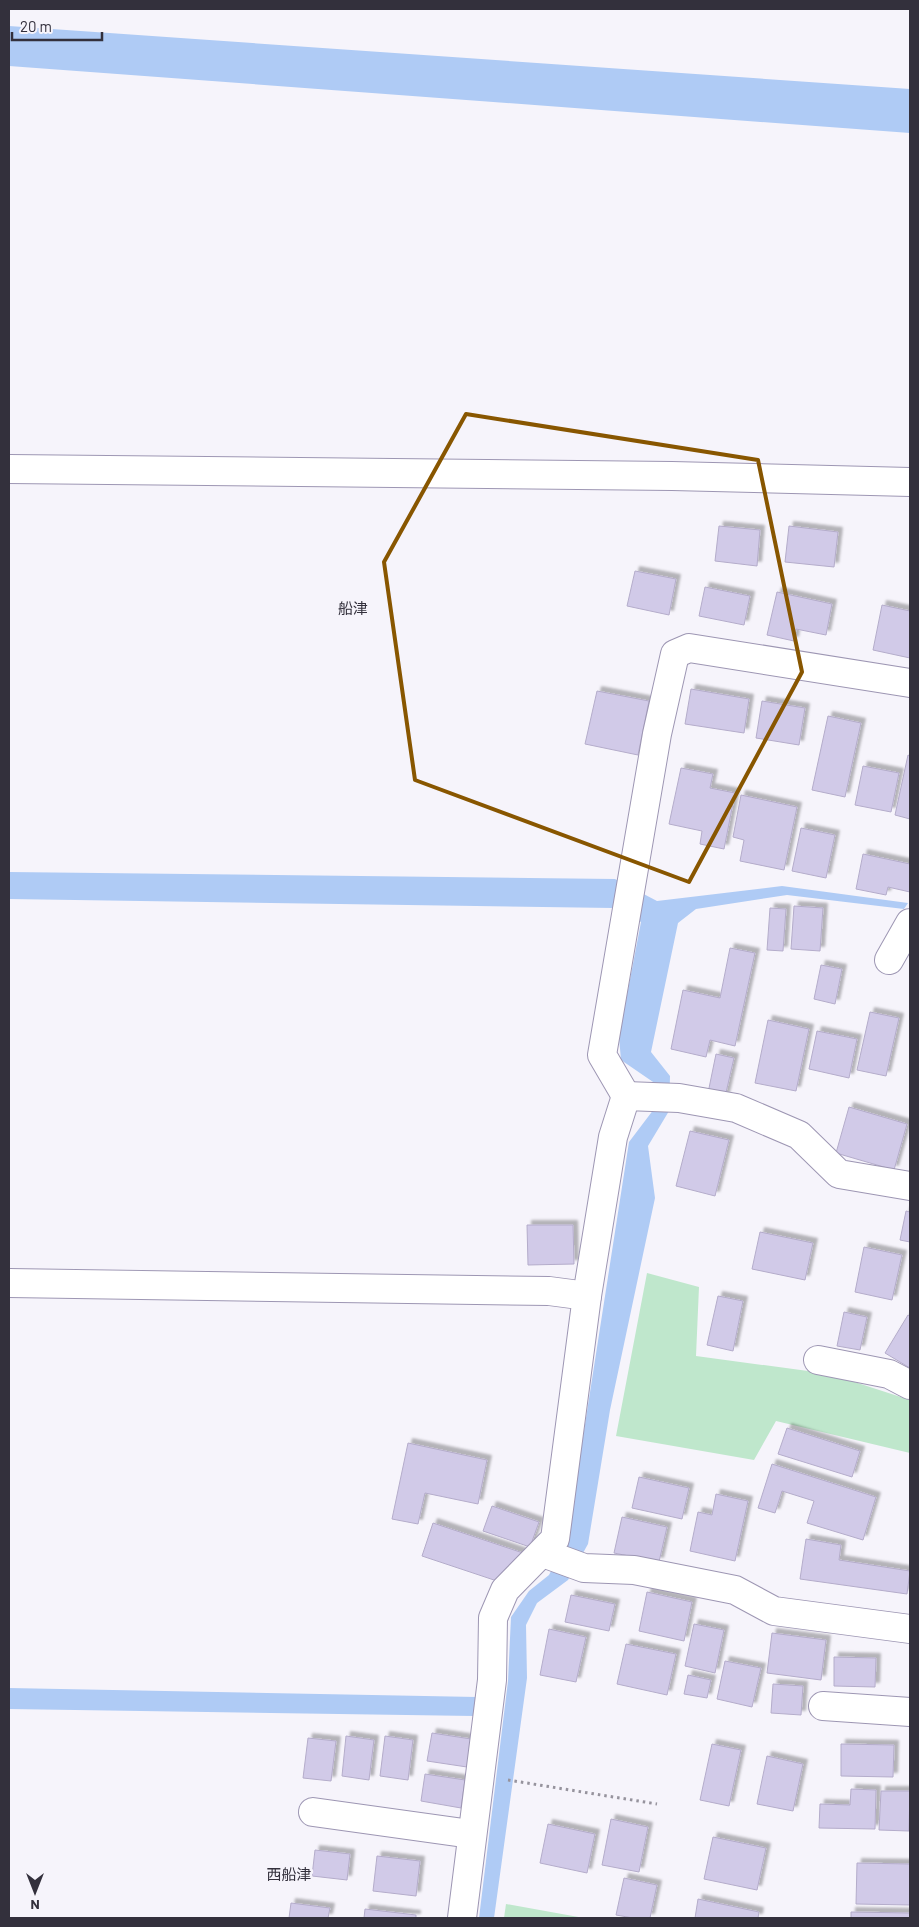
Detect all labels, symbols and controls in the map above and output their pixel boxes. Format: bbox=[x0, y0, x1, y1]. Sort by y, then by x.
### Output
scale bar bbox=[12, 10, 102, 42]
text: 20 m bbox=[20, 17, 52, 35]
district label: 船津 bbox=[338, 599, 368, 617]
district label: 西船津 bbox=[266, 1865, 312, 1883]
north arrow bbox=[10, 1867, 60, 1917]
text: N bbox=[30, 1897, 40, 1914]

